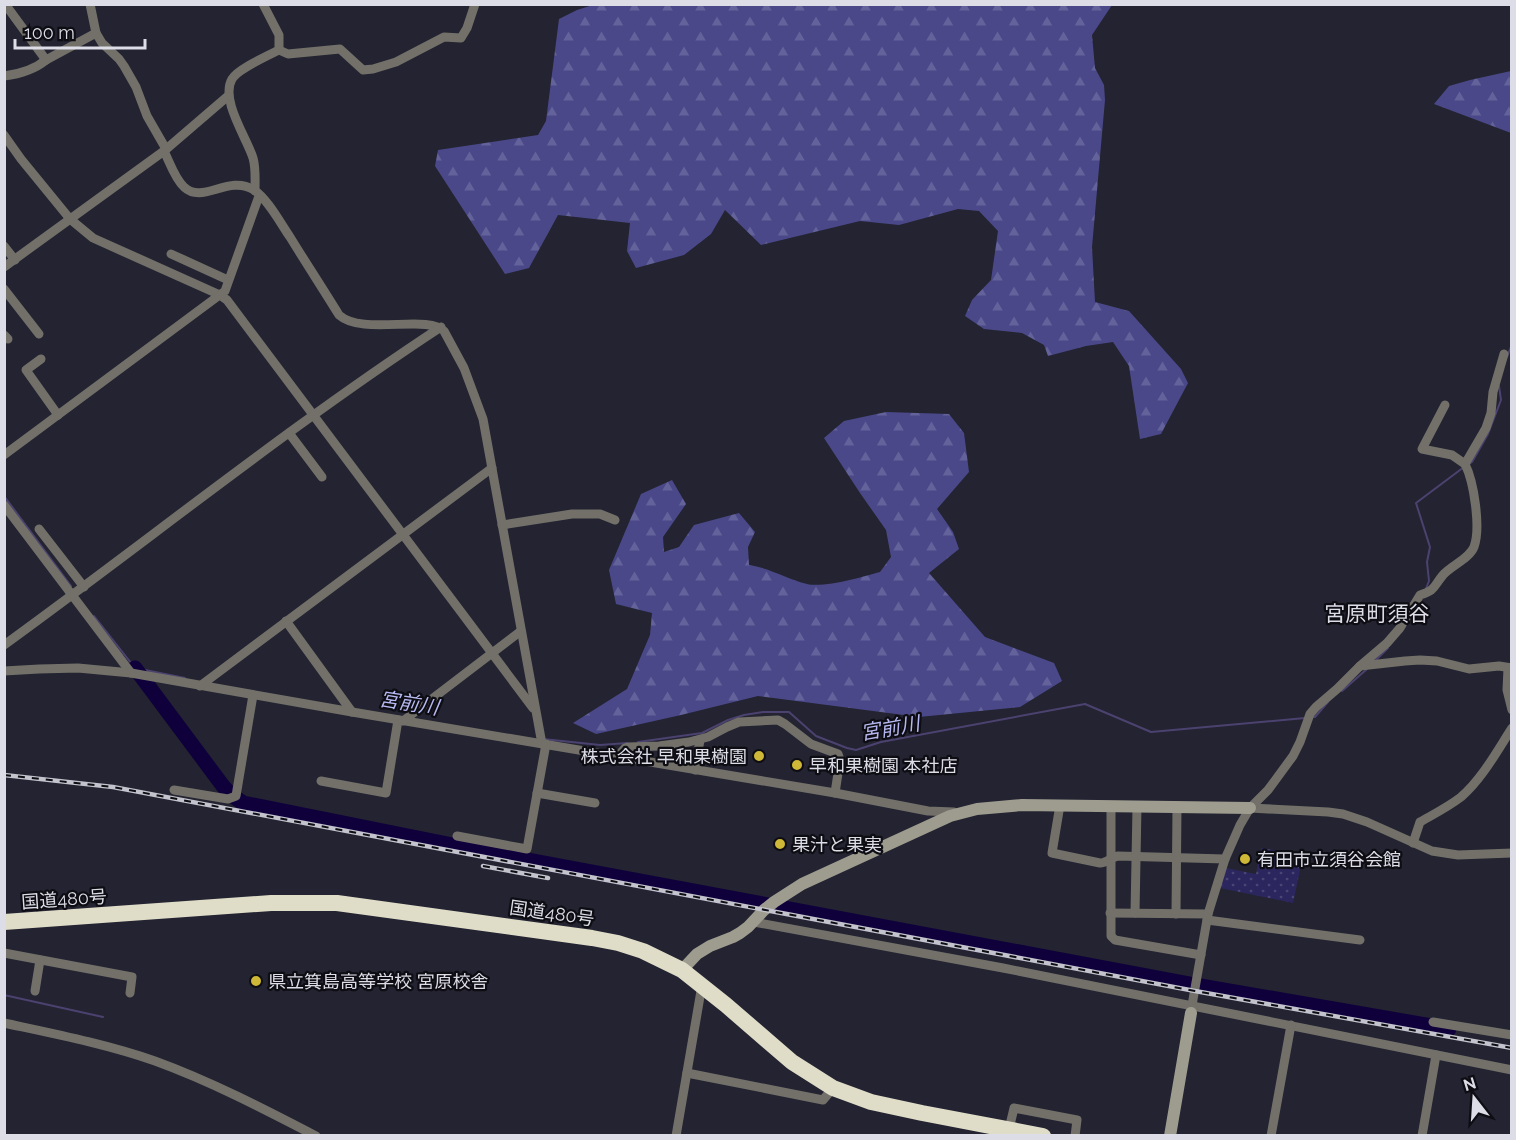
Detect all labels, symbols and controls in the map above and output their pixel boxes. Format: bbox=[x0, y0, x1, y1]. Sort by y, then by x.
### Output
scale bar bbox=[15, 12, 146, 50]
text: 100 m bbox=[24, 22, 75, 43]
district label: 宮原町須谷 bbox=[1325, 601, 1430, 626]
water label: 宮前川 bbox=[377, 686, 442, 720]
water label: 宮前川 bbox=[858, 711, 924, 745]
place label: 株式会社 早和果樹園 bbox=[580, 746, 747, 767]
marker: 株式会社 早和果樹園 bbox=[752, 749, 766, 763]
place label: 早和果樹園 本社店 bbox=[809, 755, 958, 776]
marker: 早和果樹園 本社店 bbox=[790, 758, 804, 772]
place label: 果汁と果実 bbox=[792, 834, 882, 855]
marker: 果汁と果実 bbox=[773, 837, 787, 851]
place label: 有田市立須谷会館 bbox=[1257, 849, 1401, 870]
marker: 有田市立須谷会館 bbox=[1238, 852, 1252, 866]
street label: 国道480号 bbox=[21, 886, 107, 912]
street label: 国道480号 bbox=[508, 897, 596, 929]
place label: 県立箕島高等学校 宮原校舎 bbox=[268, 971, 489, 992]
marker: 県立箕島高等学校 宮原校舎 bbox=[249, 974, 263, 988]
north arrow bbox=[1444, 1068, 1504, 1128]
text: N bbox=[1461, 1073, 1478, 1095]

